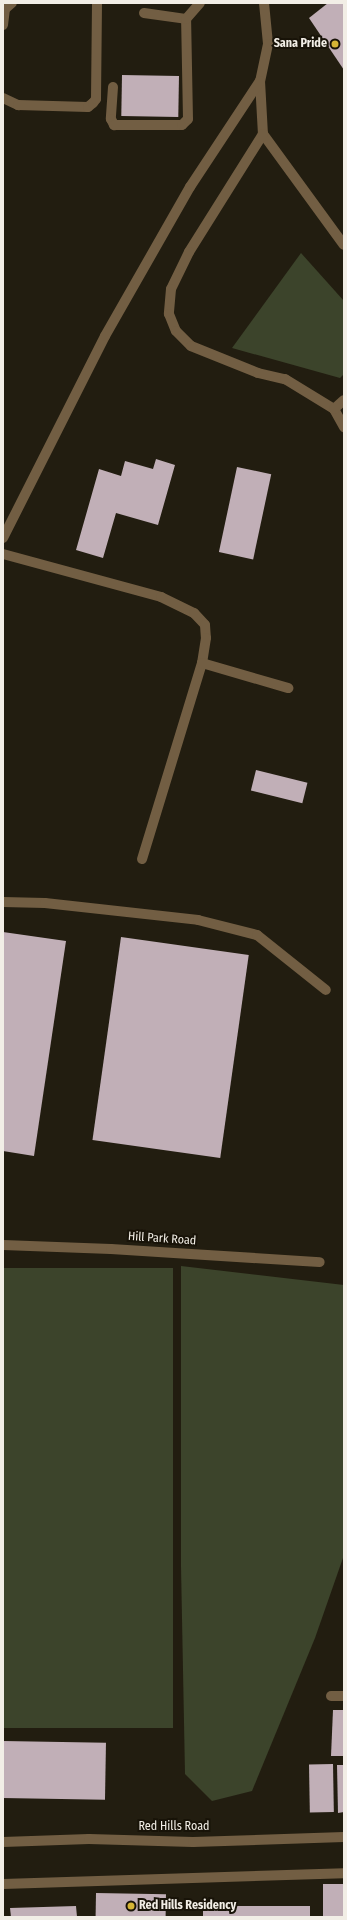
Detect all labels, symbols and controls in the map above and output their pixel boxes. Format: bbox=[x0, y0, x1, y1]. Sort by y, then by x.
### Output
place label: Sana Pride bbox=[274, 37, 327, 51]
marker: Sana Pride bbox=[330, 39, 340, 49]
street label: Hill Park Road bbox=[127, 1229, 197, 1249]
street label: Red Hills Road bbox=[139, 1820, 209, 1834]
place label: Red Hills Residency bbox=[139, 1899, 236, 1913]
marker: Red Hills Residency bbox=[126, 1901, 136, 1911]

